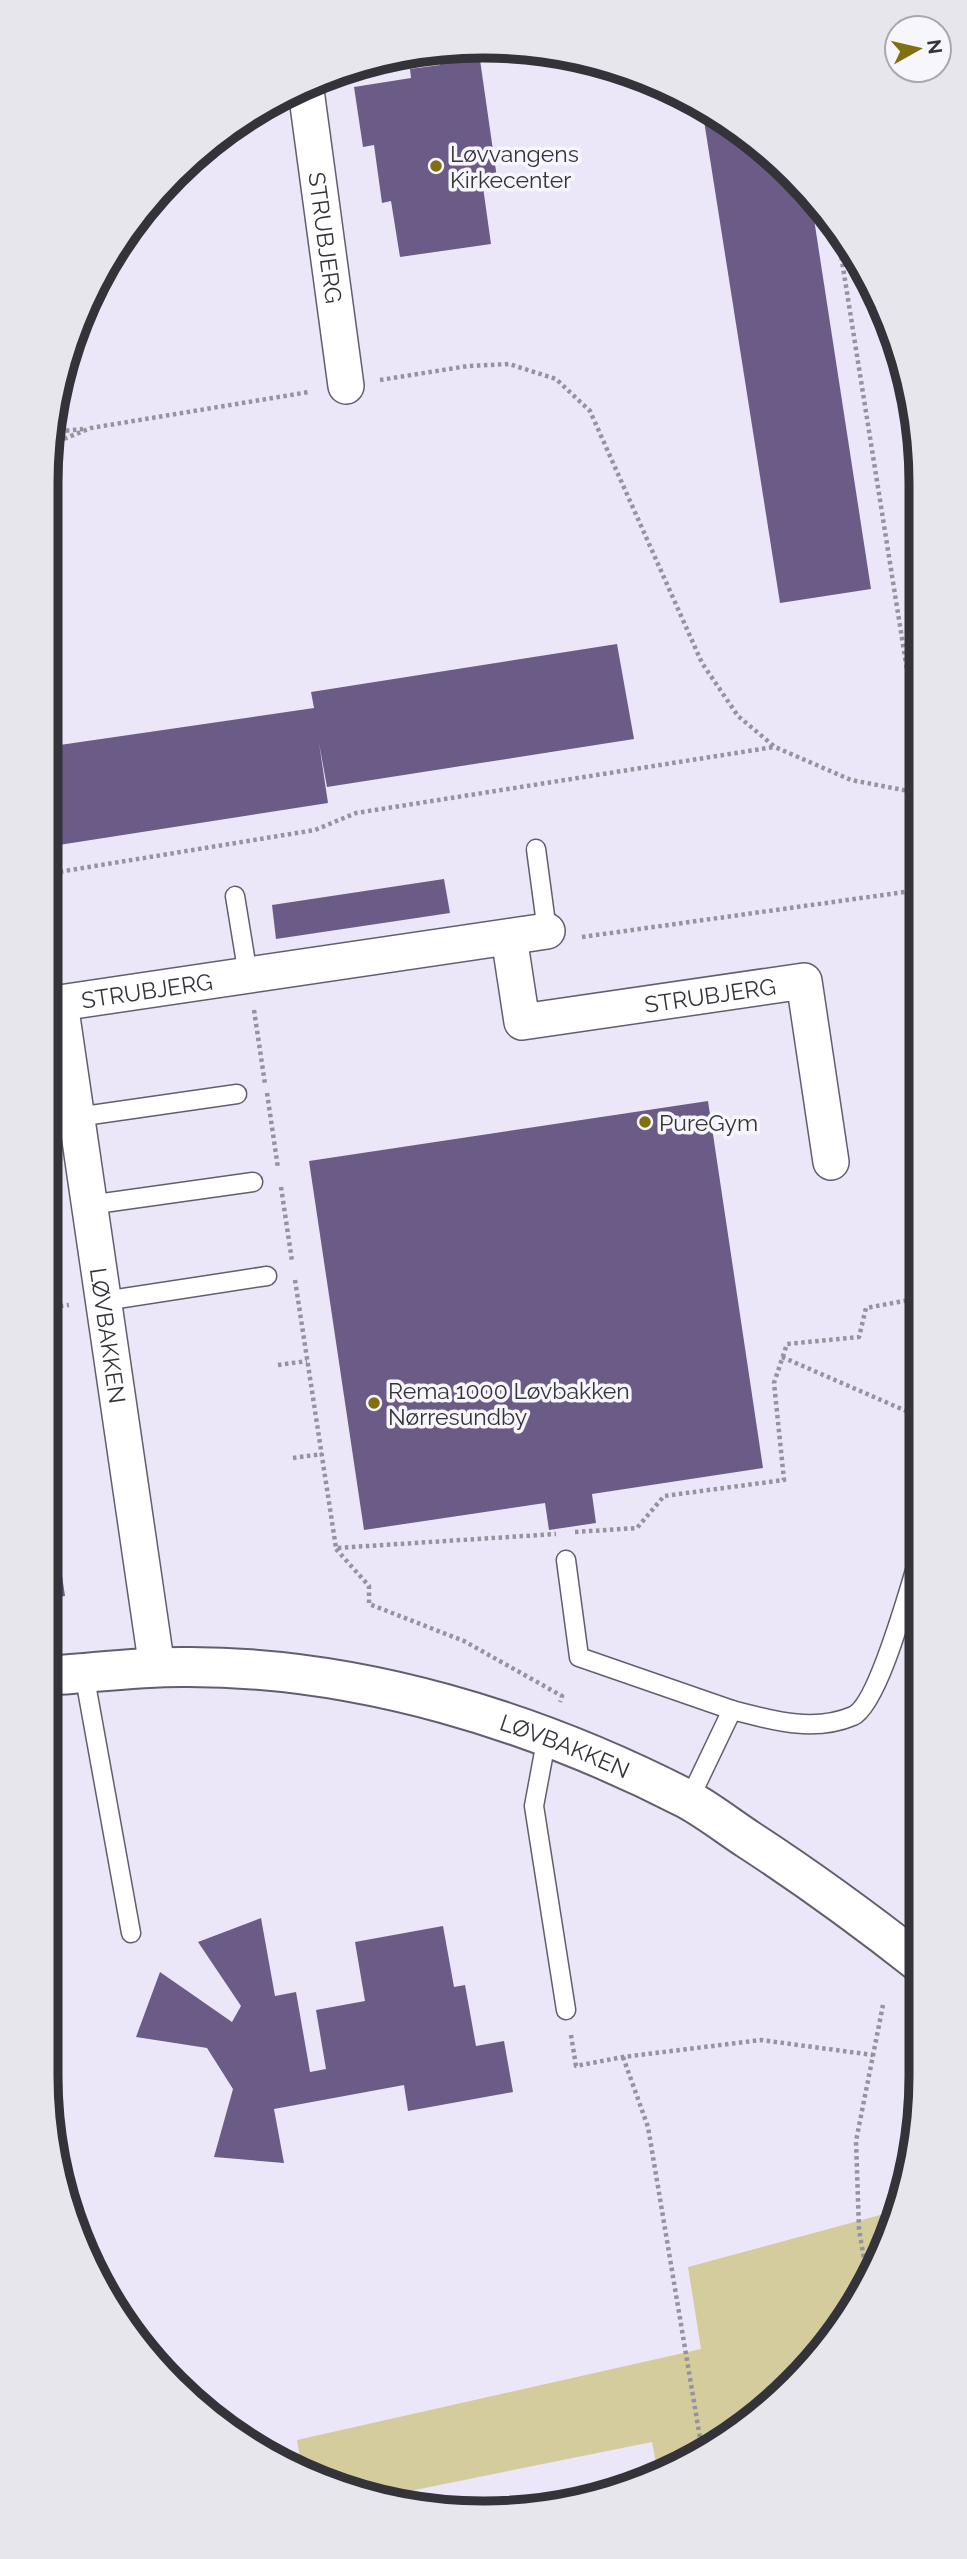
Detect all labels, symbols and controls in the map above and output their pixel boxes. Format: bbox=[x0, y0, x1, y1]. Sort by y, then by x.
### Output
north arrow bbox=[883, 14, 953, 84]
text: N bbox=[923, 38, 947, 55]
place label: Løvvangens Kirkecenter bbox=[450, 140, 579, 193]
marker: Løvvangens Kirkecenter bbox=[428, 158, 444, 174]
street label: STRUBJERG bbox=[304, 170, 348, 305]
street label: STRUBJERG bbox=[79, 967, 214, 1013]
street label: STRUBJERG bbox=[643, 972, 777, 1018]
place label: PureGym bbox=[659, 1109, 758, 1136]
marker: PureGym bbox=[637, 1114, 653, 1130]
street label: LØVBAKKEN bbox=[85, 1266, 132, 1405]
place label: Rema 1000 Løvbakken Nørresundby bbox=[388, 1377, 630, 1430]
marker: Rema 1000 Løvbakken Nørresundby bbox=[366, 1395, 382, 1411]
street label: LØVBAKKEN bbox=[497, 1708, 634, 1783]

